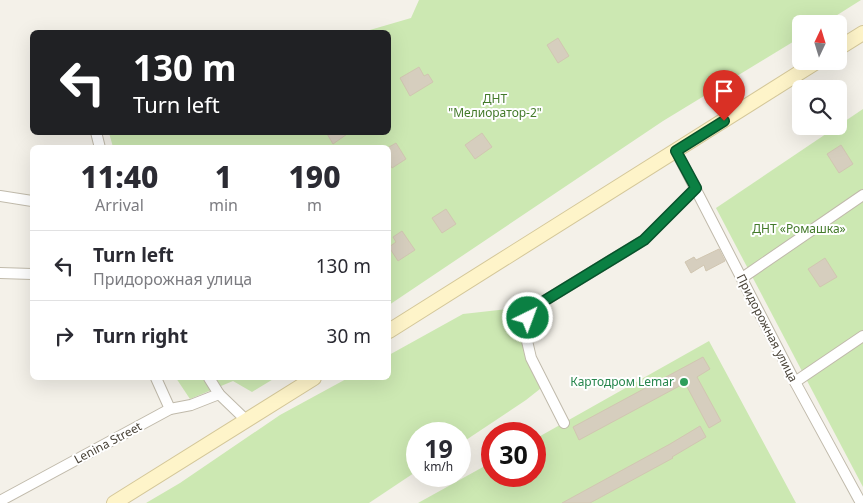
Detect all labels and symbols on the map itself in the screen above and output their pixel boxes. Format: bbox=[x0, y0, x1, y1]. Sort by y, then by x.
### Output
north arrow bbox=[792, 15, 848, 70]
pin bbox=[703, 70, 745, 121]
park label: ДНТ "Мелиоратор-2" bbox=[448, 90, 542, 121]
park label: ДНТ «Ромашка» bbox=[752, 220, 846, 237]
street label: Придорожная улица bbox=[733, 271, 802, 385]
position arrow bbox=[501, 291, 553, 343]
place label: Картодром Lemar bbox=[570, 373, 674, 390]
marker: Картодром Lemar bbox=[678, 376, 690, 388]
street label: Lenina Street bbox=[71, 417, 145, 468]
speed limit sign: 30 bbox=[481, 422, 546, 487]

